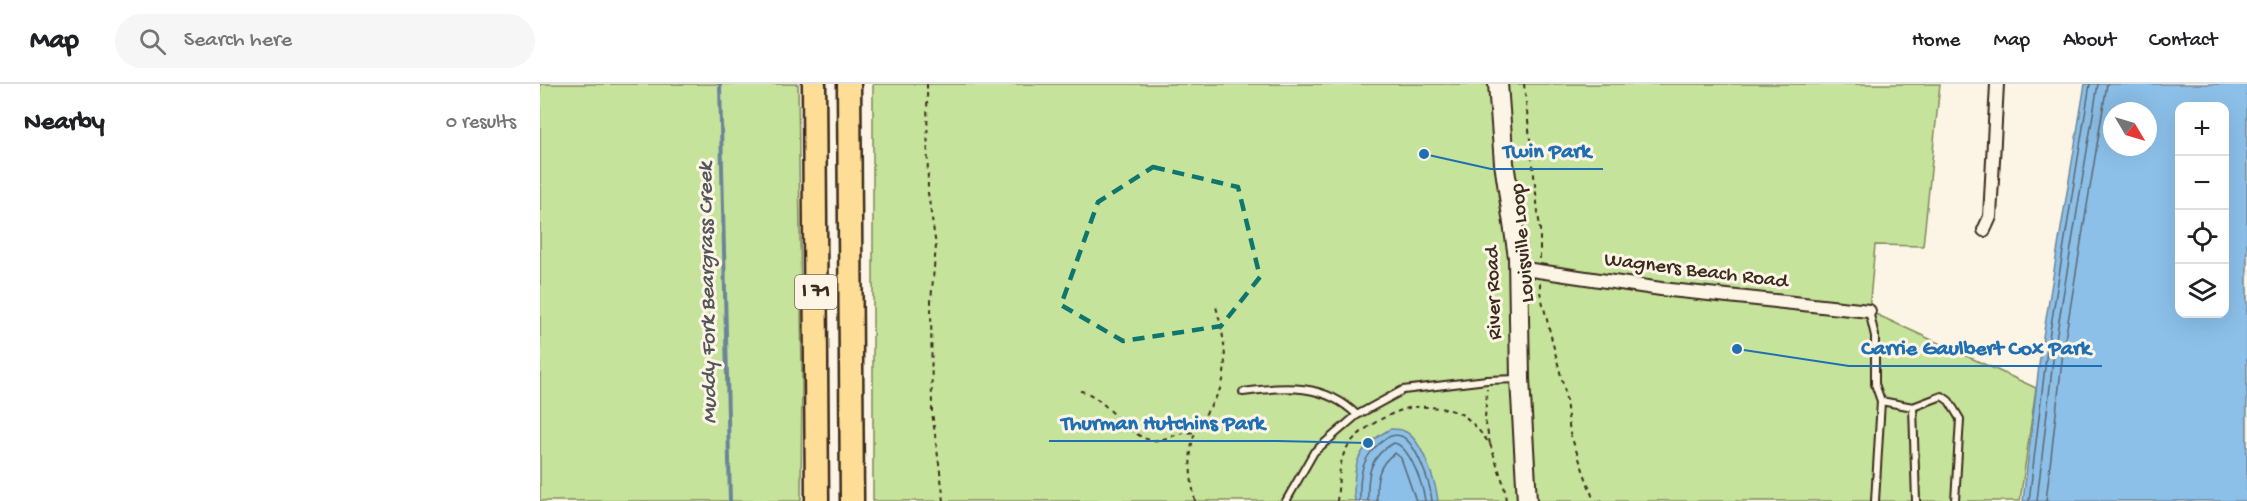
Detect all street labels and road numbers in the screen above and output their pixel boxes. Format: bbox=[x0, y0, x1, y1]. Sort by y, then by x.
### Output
street label: Louisville Loop bbox=[1506, 182, 1542, 304]
street label: River Road bbox=[1481, 244, 1509, 340]
street label: Wagners Beach Road bbox=[1603, 248, 1791, 296]
road number: I 71 bbox=[795, 275, 837, 309]

